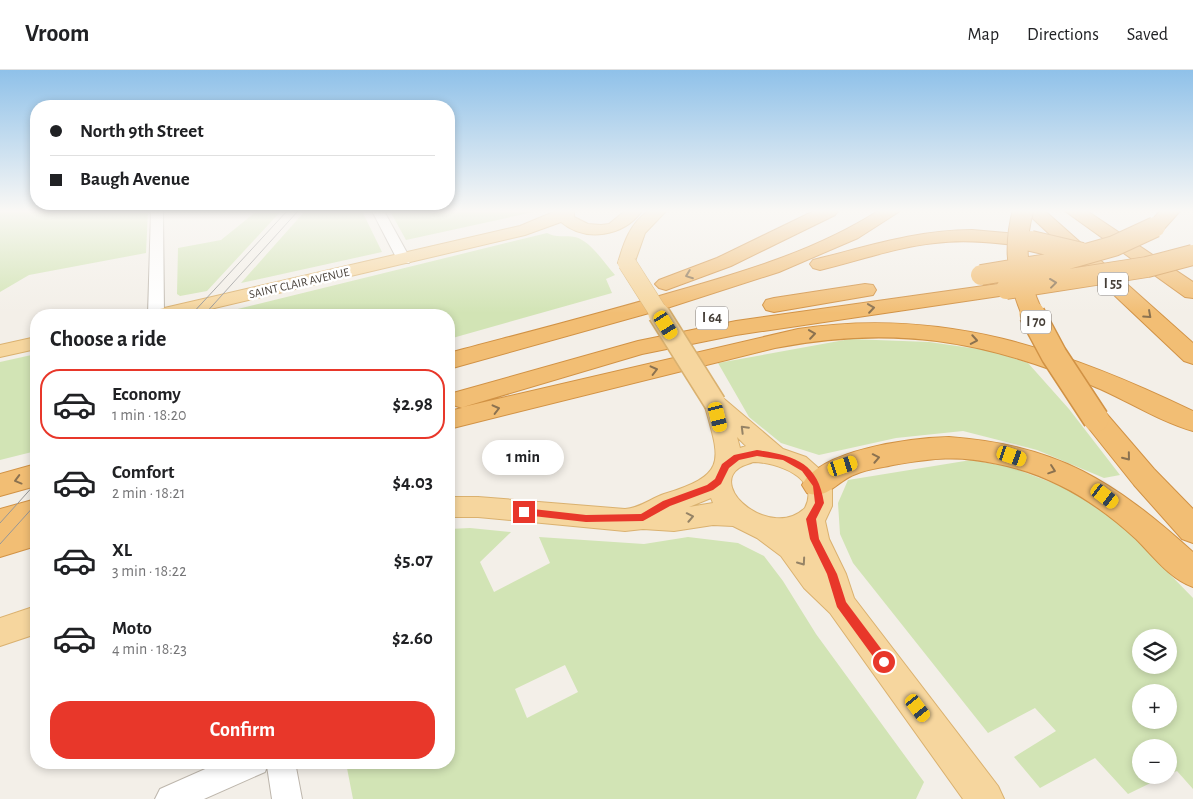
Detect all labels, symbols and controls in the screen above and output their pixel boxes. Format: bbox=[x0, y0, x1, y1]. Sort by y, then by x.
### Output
text: Vroom bbox=[25, 22, 89, 46]
text: Map bbox=[968, 26, 999, 44]
text: Directions bbox=[1027, 26, 1099, 44]
text: Saved bbox=[1127, 26, 1168, 44]
text: North 9th Street bbox=[80, 122, 204, 141]
text: Baugh Avenue bbox=[80, 170, 190, 189]
street label: SAINT CLAIR AVENUE bbox=[248, 266, 350, 300]
one-way arrow bbox=[685, 269, 694, 279]
road number: I 55 bbox=[1098, 272, 1128, 295]
one-way arrow bbox=[1049, 278, 1057, 289]
one-way arrow bbox=[867, 304, 876, 314]
road number: I 64 bbox=[696, 307, 728, 330]
car bbox=[651, 308, 680, 342]
one-way arrow bbox=[1142, 309, 1151, 318]
road number: I 70 bbox=[1021, 310, 1051, 334]
text: Choose a ride bbox=[50, 328, 166, 350]
one-way arrow bbox=[808, 329, 816, 339]
one-way arrow bbox=[969, 334, 978, 344]
one-way arrow bbox=[649, 365, 658, 376]
icon: car bbox=[52, 382, 97, 427]
text: Economy bbox=[112, 385, 181, 404]
text: $2.98 bbox=[393, 395, 433, 414]
car bbox=[707, 401, 728, 433]
one-way arrow bbox=[492, 404, 501, 415]
text: 1 min · 18:20 bbox=[112, 407, 187, 423]
one-way arrow bbox=[740, 426, 749, 435]
callout: 1 min bbox=[483, 440, 565, 474]
car bbox=[995, 444, 1028, 468]
text: 1 min bbox=[506, 449, 540, 465]
one-way arrow bbox=[1121, 451, 1130, 460]
one-way arrow bbox=[871, 453, 880, 463]
car bbox=[826, 454, 859, 478]
icon: car bbox=[52, 460, 97, 505]
text: Comfort bbox=[112, 463, 174, 482]
one-way arrow bbox=[1047, 464, 1056, 474]
text: $4.03 bbox=[392, 473, 433, 492]
one-way arrow bbox=[15, 474, 23, 484]
car bbox=[1088, 481, 1121, 511]
text: 2 min · 18:21 bbox=[112, 485, 185, 501]
route end bbox=[513, 501, 535, 523]
one-way arrow bbox=[686, 512, 695, 523]
icon: car bbox=[52, 538, 97, 583]
text: XL bbox=[112, 541, 132, 560]
text: $5.07 bbox=[394, 551, 433, 570]
one-way arrow bbox=[796, 556, 805, 565]
text: 3 min · 18:22 bbox=[112, 563, 186, 579]
icon: car bbox=[52, 616, 97, 661]
text: Moto bbox=[112, 619, 152, 638]
text: $2.60 bbox=[392, 629, 433, 648]
map controls bbox=[1132, 629, 1177, 784]
button: layers bbox=[1132, 629, 1177, 674]
text: 4 min · 18:23 bbox=[112, 641, 187, 657]
route start bbox=[873, 651, 895, 673]
button: + bbox=[1132, 684, 1177, 729]
car bbox=[902, 692, 933, 724]
button: Confirm bbox=[50, 701, 435, 759]
button: − bbox=[1132, 739, 1177, 784]

